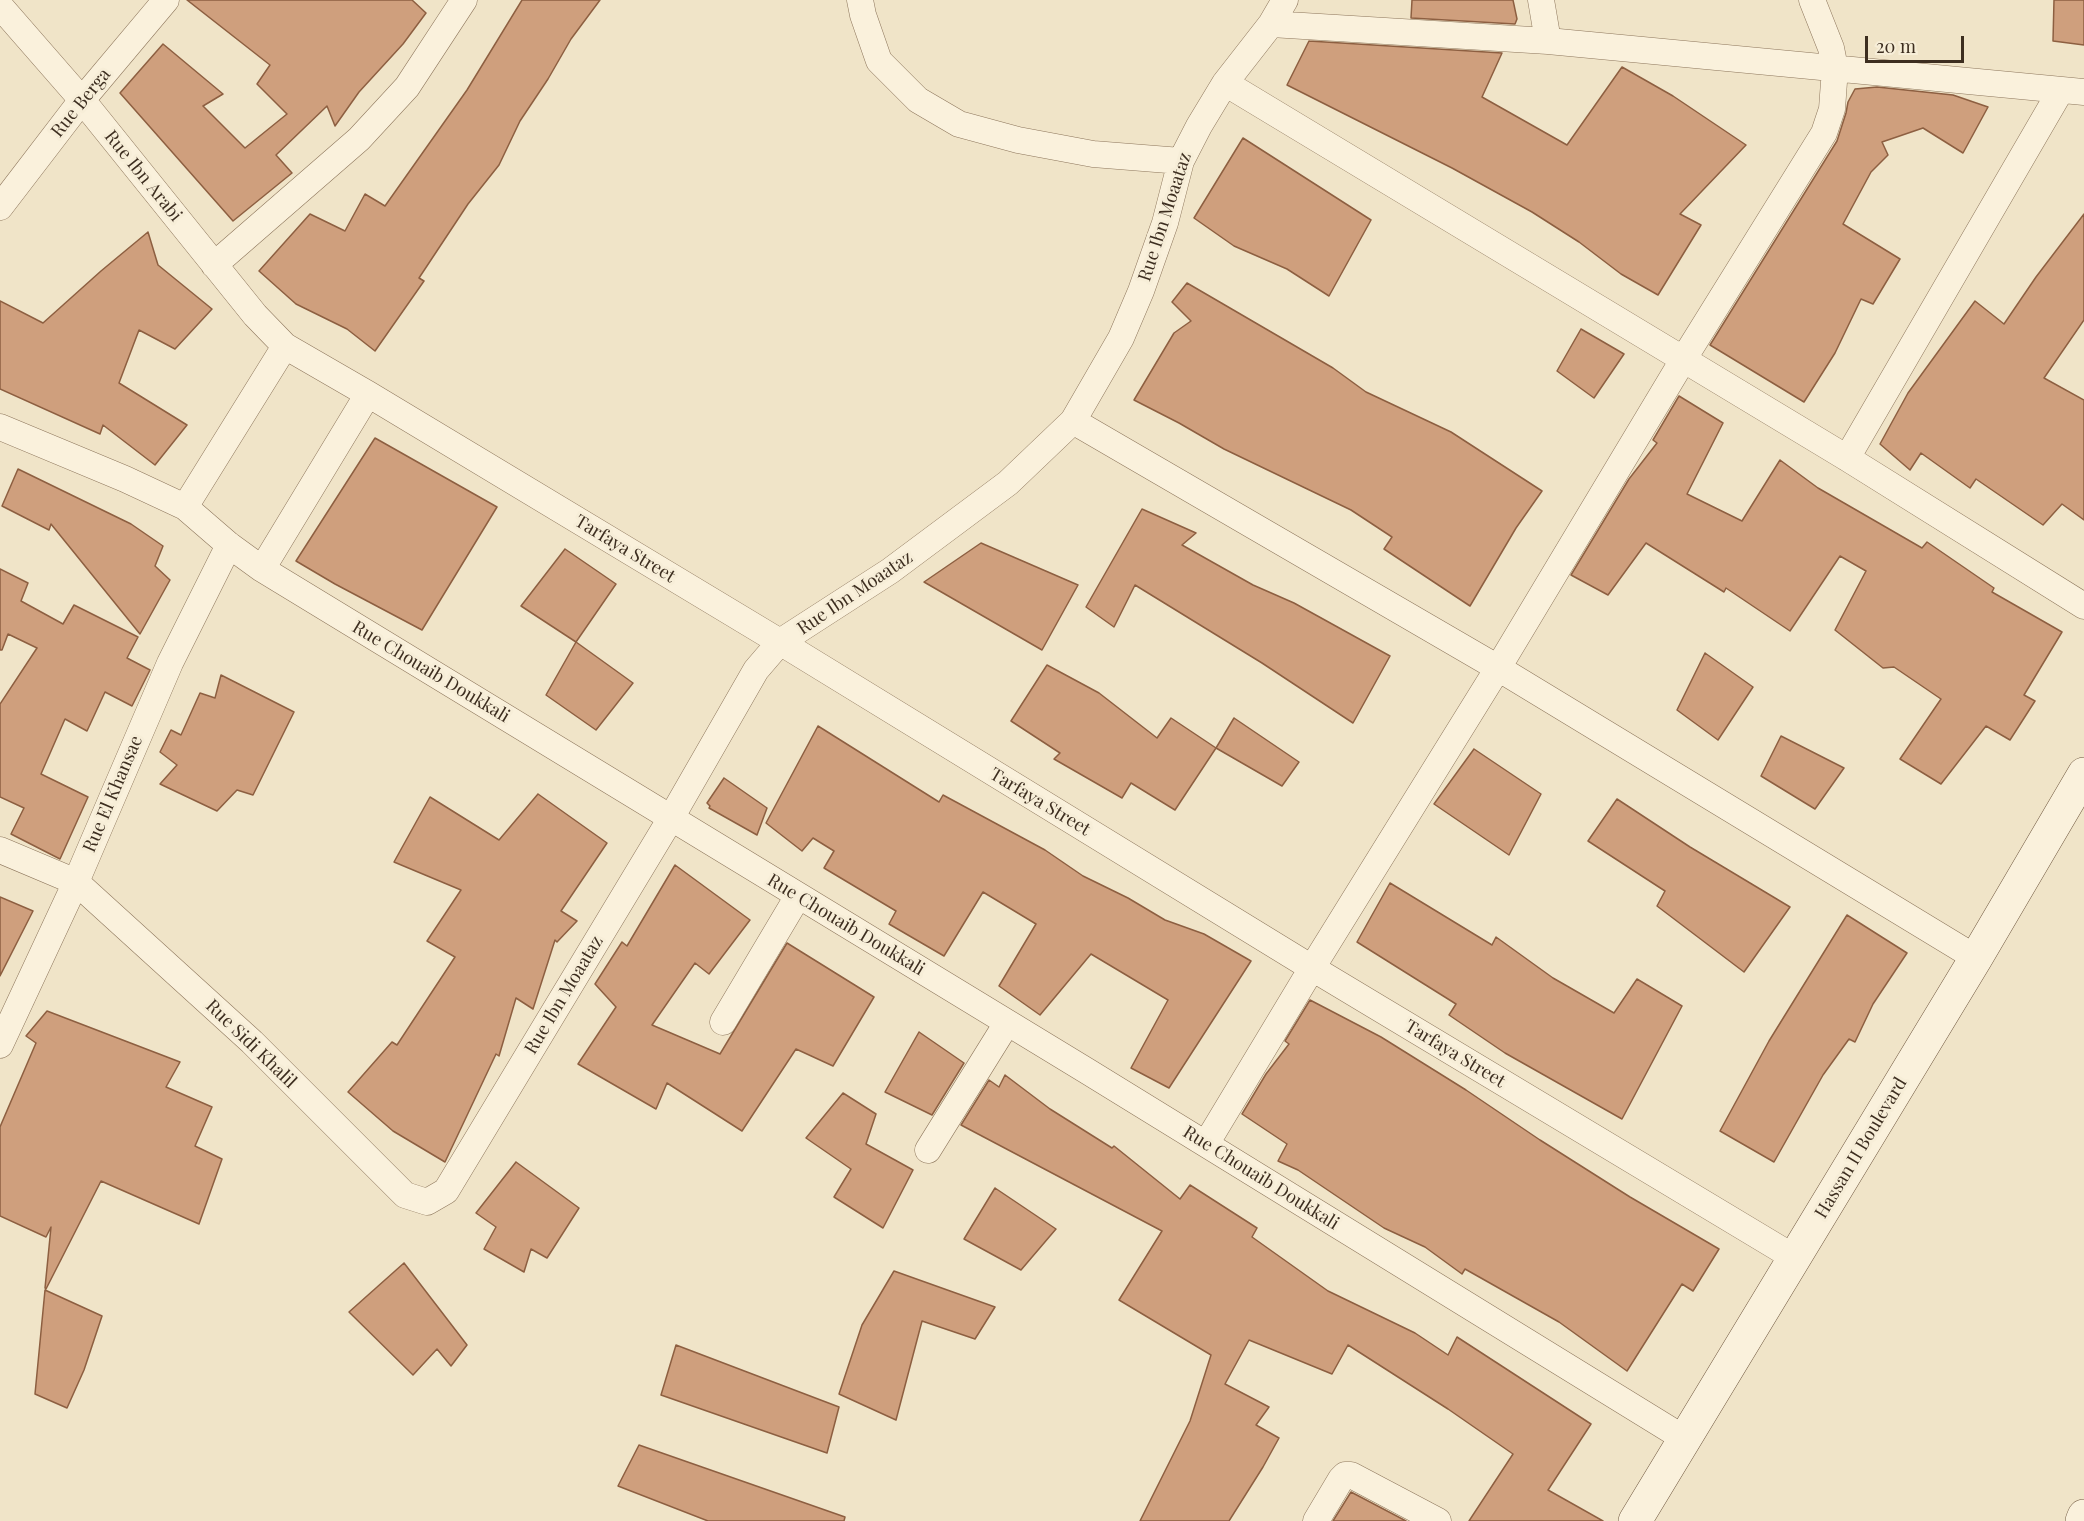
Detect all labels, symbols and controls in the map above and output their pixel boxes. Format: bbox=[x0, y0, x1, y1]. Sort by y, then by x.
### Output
scale bar bbox=[1868, 24, 1967, 62]
text: 20 m bbox=[1876, 34, 1916, 58]
street label: Rue Berga bbox=[47, 64, 115, 142]
street label: Rue Ibn Arabi bbox=[100, 126, 186, 226]
street label: Rue Ibn Moaataz bbox=[1134, 150, 1196, 284]
street label: Tarfaya Street bbox=[571, 511, 679, 587]
street label: Rue Ibn Moaataz bbox=[793, 547, 917, 639]
street label: Rue Chouaib Doukkali bbox=[348, 616, 514, 728]
street label: Rue El Khansae bbox=[79, 732, 147, 856]
street label: Tarfaya Street bbox=[986, 764, 1094, 840]
street label: Rue Chouaib Doukkali bbox=[763, 869, 929, 981]
street label: Rue Ibn Moaataz bbox=[520, 932, 608, 1058]
street label: Rue Sidi Khalil bbox=[201, 995, 301, 1093]
street label: Tarfaya Street bbox=[1401, 1016, 1509, 1092]
street label: Hassan II Boulevard bbox=[1810, 1074, 1912, 1222]
street label: Rue Chouaib Doukkali bbox=[1179, 1121, 1343, 1235]

